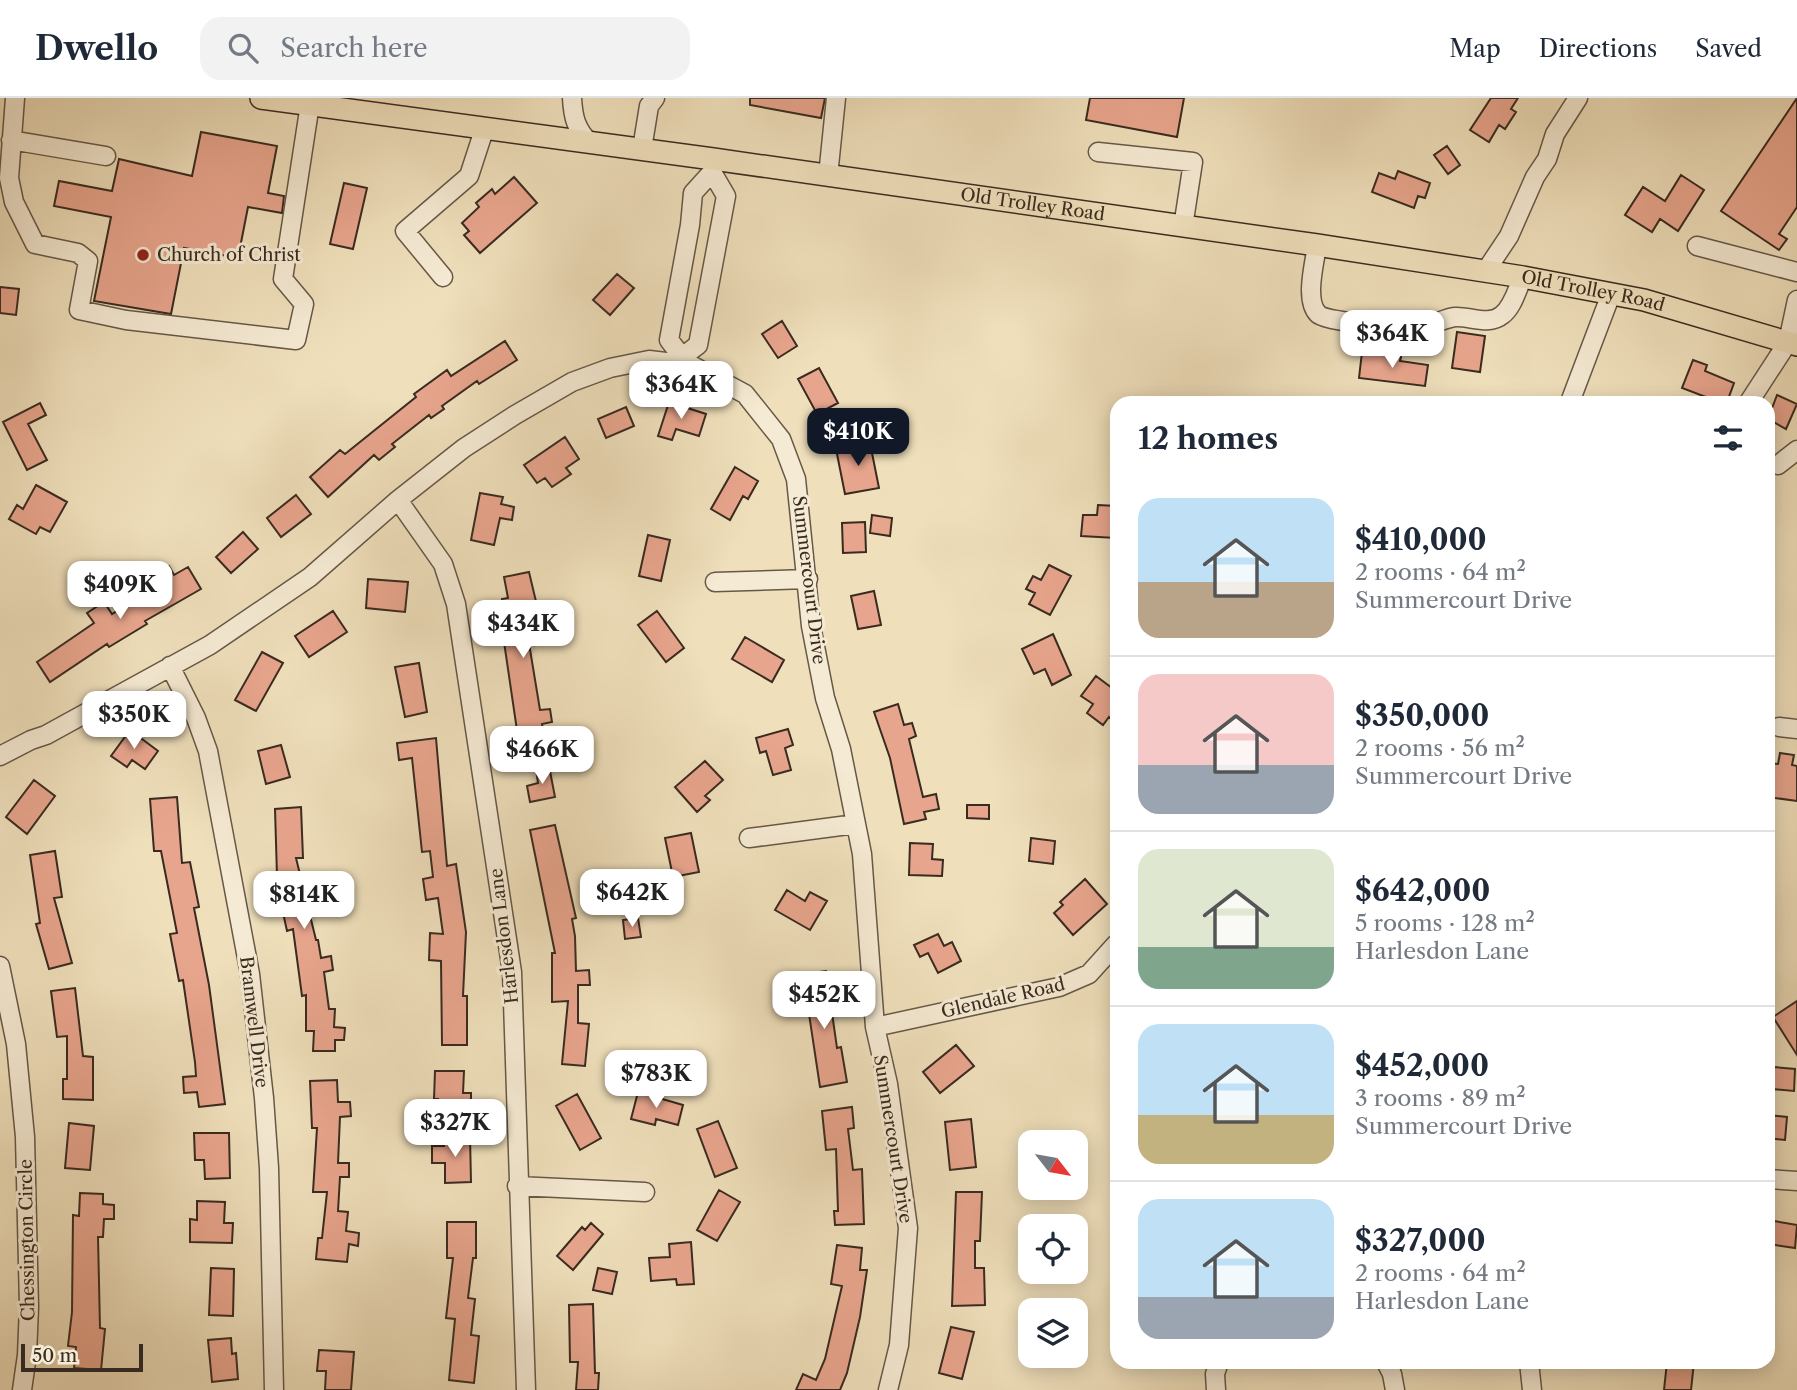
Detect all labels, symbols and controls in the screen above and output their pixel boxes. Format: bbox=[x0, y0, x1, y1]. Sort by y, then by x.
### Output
search box bbox=[200, 17, 690, 80]
text: Dwello bbox=[35, 28, 158, 69]
icon: search bbox=[224, 29, 262, 67]
text: Search here bbox=[280, 32, 428, 64]
text: Map bbox=[1449, 34, 1501, 63]
text: Directions bbox=[1539, 34, 1657, 63]
text: Saved bbox=[1695, 34, 1762, 63]
street label: Old Trolley Road bbox=[959, 183, 1106, 226]
place label: Church of Christ bbox=[157, 244, 301, 266]
marker: Church of Christ bbox=[135, 247, 151, 263]
street label: Old Trolley Road bbox=[1520, 266, 1667, 316]
pin: $364K bbox=[1343, 310, 1441, 370]
text: $364K bbox=[1356, 319, 1428, 347]
pin: $364K bbox=[632, 362, 730, 421]
text: $364K bbox=[645, 370, 717, 398]
pin: $410K bbox=[809, 408, 907, 468]
text: $410K bbox=[823, 417, 893, 445]
icon: filters bbox=[1709, 419, 1747, 457]
text: 12 homes bbox=[1138, 420, 1278, 457]
street label: Summercourt Drive bbox=[788, 494, 830, 666]
text: $410,000 bbox=[1355, 521, 1487, 558]
icon: home bbox=[1194, 526, 1278, 610]
text: 2 rooms · 64 m² bbox=[1355, 558, 1526, 586]
pin: $409K bbox=[71, 561, 169, 621]
text: $409K bbox=[83, 570, 157, 598]
text: Summercourt Drive bbox=[1355, 586, 1572, 614]
pin: $434K bbox=[474, 601, 572, 660]
text: $434K bbox=[487, 609, 559, 637]
pin: $350K bbox=[85, 692, 183, 751]
text: $350,000 bbox=[1355, 697, 1489, 734]
text: $350K bbox=[98, 700, 170, 728]
icon: home bbox=[1194, 702, 1278, 786]
pin: $466K bbox=[493, 726, 591, 786]
text: 2 rooms · 56 m² bbox=[1355, 734, 1525, 762]
text: $466K bbox=[506, 735, 578, 763]
text: Summercourt Drive bbox=[1355, 762, 1572, 790]
street label: Harlesdon Lane bbox=[485, 867, 523, 1005]
pin: $642K bbox=[583, 870, 681, 929]
pin: $814K bbox=[255, 872, 353, 931]
text: $642,000 bbox=[1355, 872, 1490, 909]
icon: home bbox=[1194, 877, 1278, 961]
text: $642K bbox=[596, 878, 668, 906]
text: $814K bbox=[269, 880, 339, 908]
text: 5 rooms · 128 m² bbox=[1355, 909, 1535, 937]
text: Harlesdon Lane bbox=[1355, 937, 1529, 965]
street label: Bramwell Drive bbox=[235, 955, 273, 1089]
pin: $452K bbox=[775, 972, 873, 1031]
street label: Glendale Road bbox=[939, 973, 1067, 1023]
text: $452K bbox=[788, 980, 860, 1008]
text: $452,000 bbox=[1355, 1047, 1489, 1084]
pin: $783K bbox=[607, 1051, 705, 1110]
icon: home bbox=[1194, 1052, 1278, 1136]
street label: Summercourt Drive bbox=[869, 1053, 917, 1225]
text: $783K bbox=[621, 1059, 691, 1087]
text: 3 rooms · 89 m² bbox=[1355, 1084, 1526, 1112]
pin: $327K bbox=[406, 1100, 504, 1159]
text: $327K bbox=[420, 1108, 490, 1136]
text: Summercourt Drive bbox=[1355, 1112, 1572, 1140]
north arrow bbox=[1018, 1130, 1088, 1200]
map controls bbox=[1018, 1130, 1088, 1368]
street label: Chessington Circle bbox=[15, 1159, 39, 1321]
button: locate bbox=[1018, 1214, 1088, 1284]
text: $327,000 bbox=[1355, 1222, 1486, 1259]
icon: home bbox=[1194, 1227, 1278, 1311]
text: 2 rooms · 64 m² bbox=[1355, 1259, 1526, 1287]
text: Harlesdon Lane bbox=[1355, 1287, 1529, 1315]
button: layers bbox=[1018, 1298, 1088, 1368]
scale bar bbox=[21, 1341, 144, 1373]
text: 50 m bbox=[32, 1344, 77, 1367]

